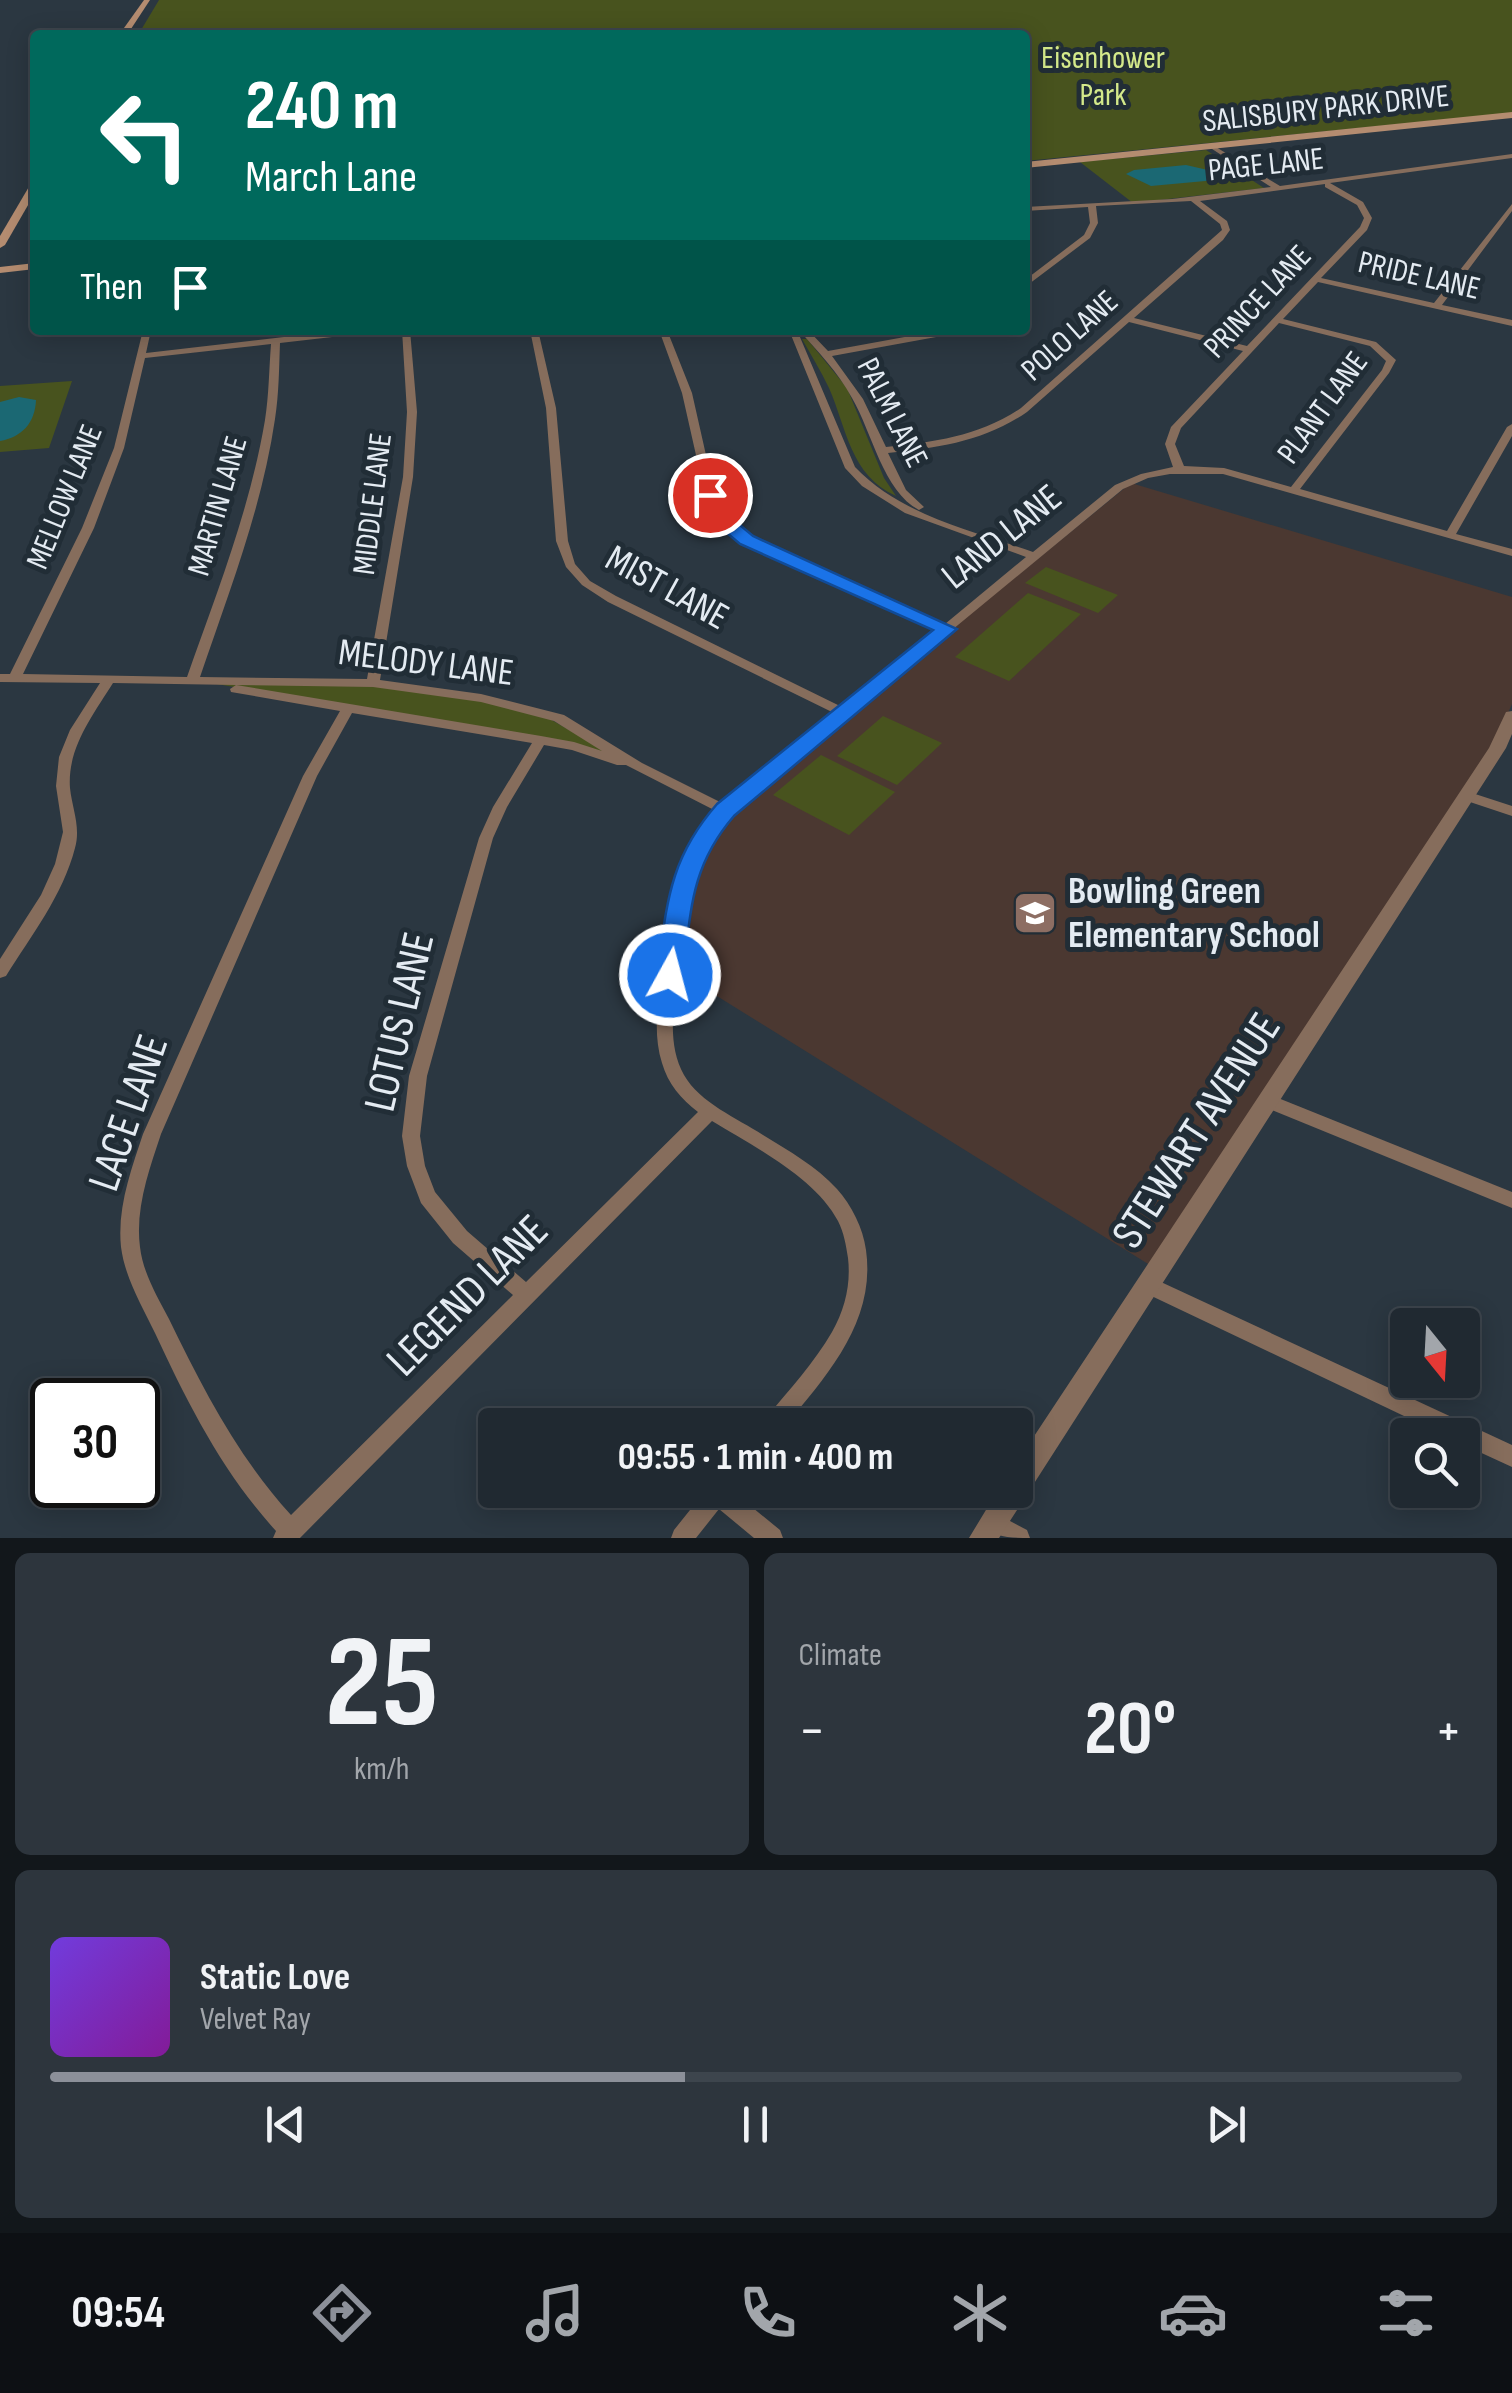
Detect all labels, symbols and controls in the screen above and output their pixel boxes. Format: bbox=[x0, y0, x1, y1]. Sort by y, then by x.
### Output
park label: Eisenhower Park bbox=[1041, 39, 1165, 115]
text: 240 m bbox=[245, 65, 399, 149]
icon: left bbox=[80, 70, 210, 200]
street label: SALISBURY PARK DRIVE bbox=[1201, 77, 1451, 141]
street label: PAGE LANE bbox=[1206, 140, 1326, 190]
text: March Lane bbox=[245, 150, 417, 205]
street label: PRINCE LANE bbox=[1196, 237, 1320, 367]
street label: PRIDE LANE bbox=[1354, 243, 1484, 309]
icon: arrive bbox=[163, 260, 218, 315]
text: Then bbox=[80, 265, 143, 310]
street label: POLO LANE bbox=[1014, 282, 1126, 390]
street label: PLANT LANE bbox=[1269, 344, 1377, 472]
street label: PALM LANE bbox=[848, 352, 936, 474]
street label: MELLOW LANE bbox=[18, 419, 112, 575]
street label: MIDDLE LANE bbox=[345, 431, 401, 577]
street label: MARTIN LANE bbox=[180, 432, 256, 580]
pin bbox=[668, 453, 753, 538]
icon: arrive bbox=[683, 468, 738, 523]
street label: LAND LANE bbox=[933, 475, 1071, 599]
street label: MIST LANE bbox=[598, 536, 736, 640]
street label: MELODY LANE bbox=[336, 630, 516, 696]
place label: Bowling Green Elementary School bbox=[1068, 869, 1320, 958]
school or university icon: Bowling Green Elementary School bbox=[1012, 890, 1058, 936]
position arrow bbox=[618, 923, 722, 1027]
street label: LOTUS LANE bbox=[353, 927, 447, 1117]
street label: STEWART AVENUE bbox=[1101, 1003, 1293, 1259]
street label: LACE LANE bbox=[77, 1028, 181, 1198]
street label: LEGEND LANE bbox=[376, 1204, 560, 1388]
north arrow bbox=[1390, 1308, 1480, 1398]
map controls bbox=[1390, 1308, 1480, 1508]
speed limit sign: 30 bbox=[30, 1378, 160, 1508]
button: search bbox=[1390, 1418, 1480, 1508]
text: 09:55 · 1 min · 400 m bbox=[618, 1435, 893, 1480]
text: 25 bbox=[325, 1607, 439, 1763]
text: Climate bbox=[799, 1636, 882, 1675]
text: 20° bbox=[1084, 1685, 1176, 1776]
text: − bbox=[799, 1698, 825, 1765]
text: + bbox=[1435, 1698, 1462, 1765]
text: km/h bbox=[354, 1750, 409, 1789]
text: Static Love bbox=[200, 1955, 350, 2000]
text: Velvet Ray bbox=[200, 2000, 311, 2039]
icon: previous bbox=[258, 2097, 313, 2152]
icon: pause bbox=[728, 2097, 783, 2152]
icon: next bbox=[1199, 2097, 1254, 2152]
icon: directions bbox=[307, 2278, 377, 2348]
icon: music bbox=[520, 2278, 590, 2348]
icon: phone bbox=[733, 2278, 803, 2348]
icon: climate bbox=[945, 2278, 1015, 2348]
icon: car bbox=[1158, 2278, 1228, 2348]
icon: filters bbox=[1371, 2278, 1441, 2348]
text: 09:54 bbox=[71, 2286, 165, 2341]

